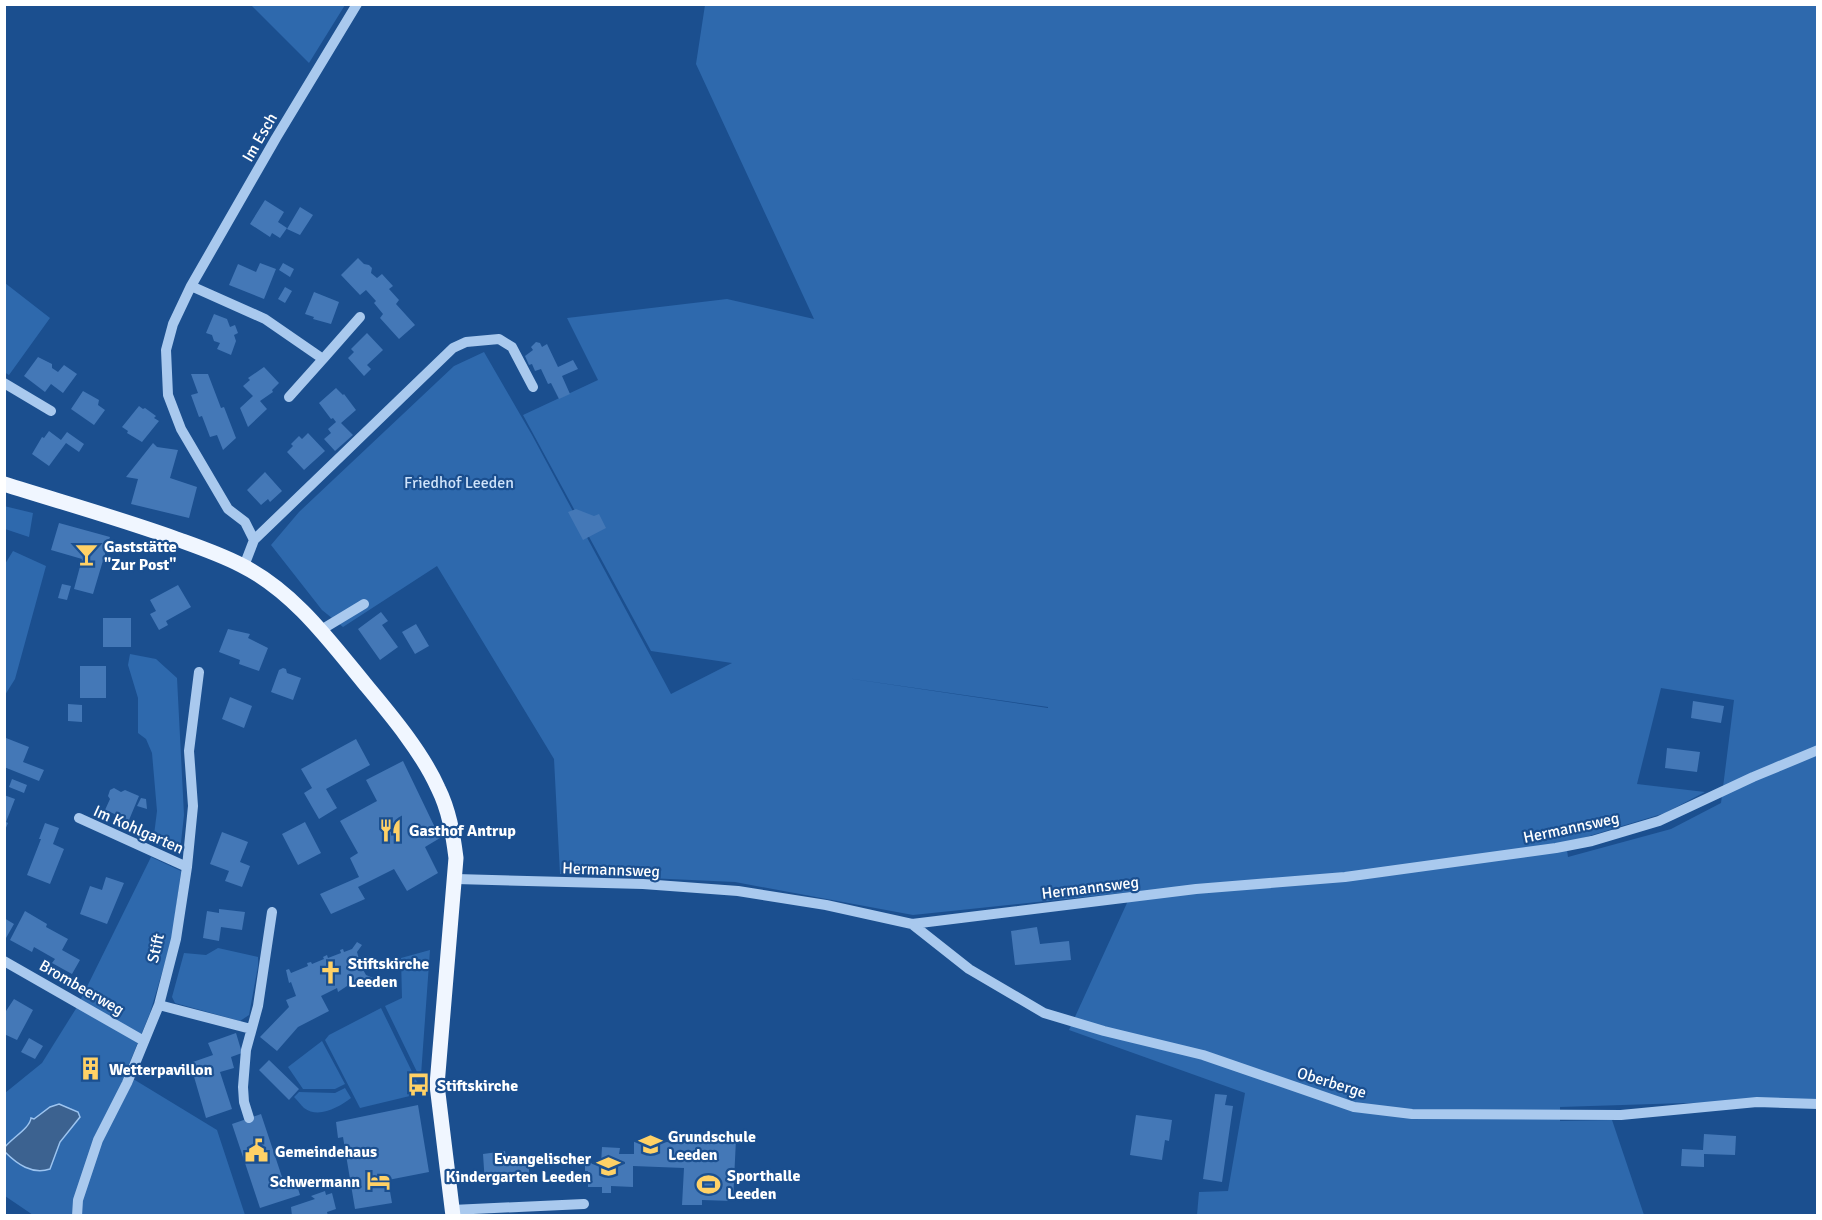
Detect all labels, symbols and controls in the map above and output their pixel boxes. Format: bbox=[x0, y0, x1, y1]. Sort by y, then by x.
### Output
street label: Im Esch bbox=[238, 109, 282, 166]
park label: Friedhof Leeden bbox=[404, 473, 514, 493]
place label: Gaststätte "Zur Post" bbox=[104, 537, 177, 575]
bar icon: Gaststätte "Zur Post" bbox=[73, 542, 99, 568]
street label: Im Kohlgarten bbox=[90, 801, 187, 859]
street label: Hermannsweg bbox=[1521, 808, 1621, 848]
restaurant icon: Gasthof Antrup bbox=[378, 817, 404, 843]
place label: Gasthof Antrup bbox=[409, 821, 516, 841]
street label: Hermannsweg bbox=[562, 858, 660, 882]
street label: Hermannsweg bbox=[1040, 872, 1140, 904]
street label: Stift bbox=[143, 931, 169, 965]
place label: Stiftskirche Leeden bbox=[348, 954, 429, 992]
street label: Brombeerweg bbox=[36, 956, 127, 1020]
church icon: Stiftskirche Leeden bbox=[317, 959, 343, 985]
building icon: Wetterpavillon bbox=[78, 1056, 104, 1082]
place label: Wetterpavillon bbox=[109, 1060, 213, 1080]
street label: Oberberge bbox=[1295, 1063, 1369, 1103]
bus stop icon: Stiftskirche bbox=[406, 1072, 432, 1098]
place label: Stiftskirche bbox=[437, 1076, 518, 1096]
place label: Grundschule Leeden bbox=[668, 1127, 756, 1165]
school or university icon: Grundschule Leeden bbox=[637, 1132, 663, 1158]
public building icon: Gemeindehaus bbox=[244, 1138, 270, 1164]
place label: Gemeindehaus bbox=[275, 1142, 377, 1162]
place label: Evangelischer Kindergarten Leeden bbox=[446, 1149, 592, 1187]
school or university icon: Evangelischer Kindergarten Leeden bbox=[596, 1154, 622, 1180]
place label: Sporthalle Leeden bbox=[727, 1166, 800, 1204]
hotel icon: Schwermann bbox=[365, 1168, 391, 1194]
sports icon: Sporthalle Leeden bbox=[696, 1171, 722, 1197]
place label: Schwermann bbox=[270, 1172, 360, 1192]

